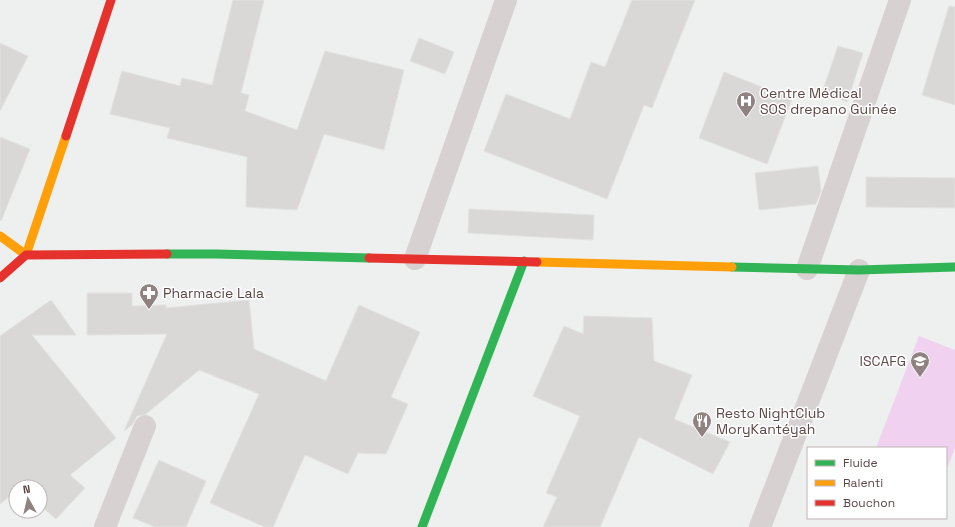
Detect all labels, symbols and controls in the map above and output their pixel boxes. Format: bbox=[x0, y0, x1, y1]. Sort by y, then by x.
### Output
place label: Centre Médical SOS drepano Guinée bbox=[760, 84, 897, 118]
hospital icon: Centre Médical SOS drepano Guinée bbox=[735, 90, 757, 118]
pharmacy icon: Pharmacie Lala bbox=[138, 282, 160, 310]
place label: Pharmacie Lala bbox=[163, 284, 264, 302]
school or university icon: ISCAFG bbox=[909, 350, 931, 378]
place label: ISCAFG bbox=[860, 352, 906, 370]
place label: Resto NightClub MoryKantéyah bbox=[716, 404, 825, 438]
restaurant icon: Resto NightClub MoryKantéyah bbox=[691, 410, 713, 438]
legend bbox=[807, 447, 947, 519]
text: Fluide bbox=[843, 455, 878, 471]
text: Ralenti bbox=[843, 475, 883, 491]
north arrow bbox=[8, 479, 48, 519]
text: N bbox=[22, 482, 31, 497]
text: Bouchon bbox=[843, 495, 895, 511]

